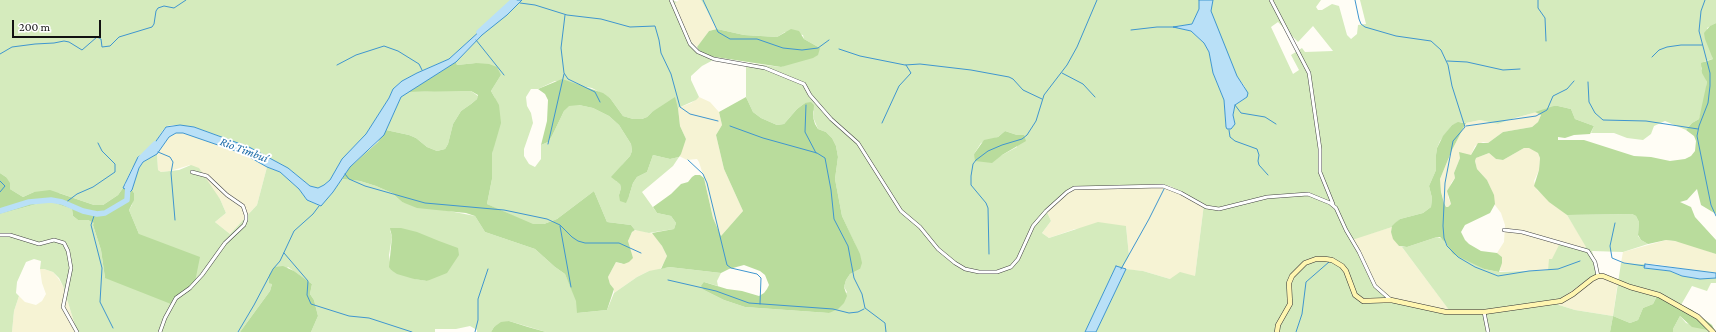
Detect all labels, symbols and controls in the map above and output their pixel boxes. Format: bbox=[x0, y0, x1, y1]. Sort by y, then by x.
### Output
scale bar bbox=[14, 12, 103, 38]
text: 200 m bbox=[19, 20, 50, 34]
water label: Rio Timbuí bbox=[218, 134, 270, 166]

